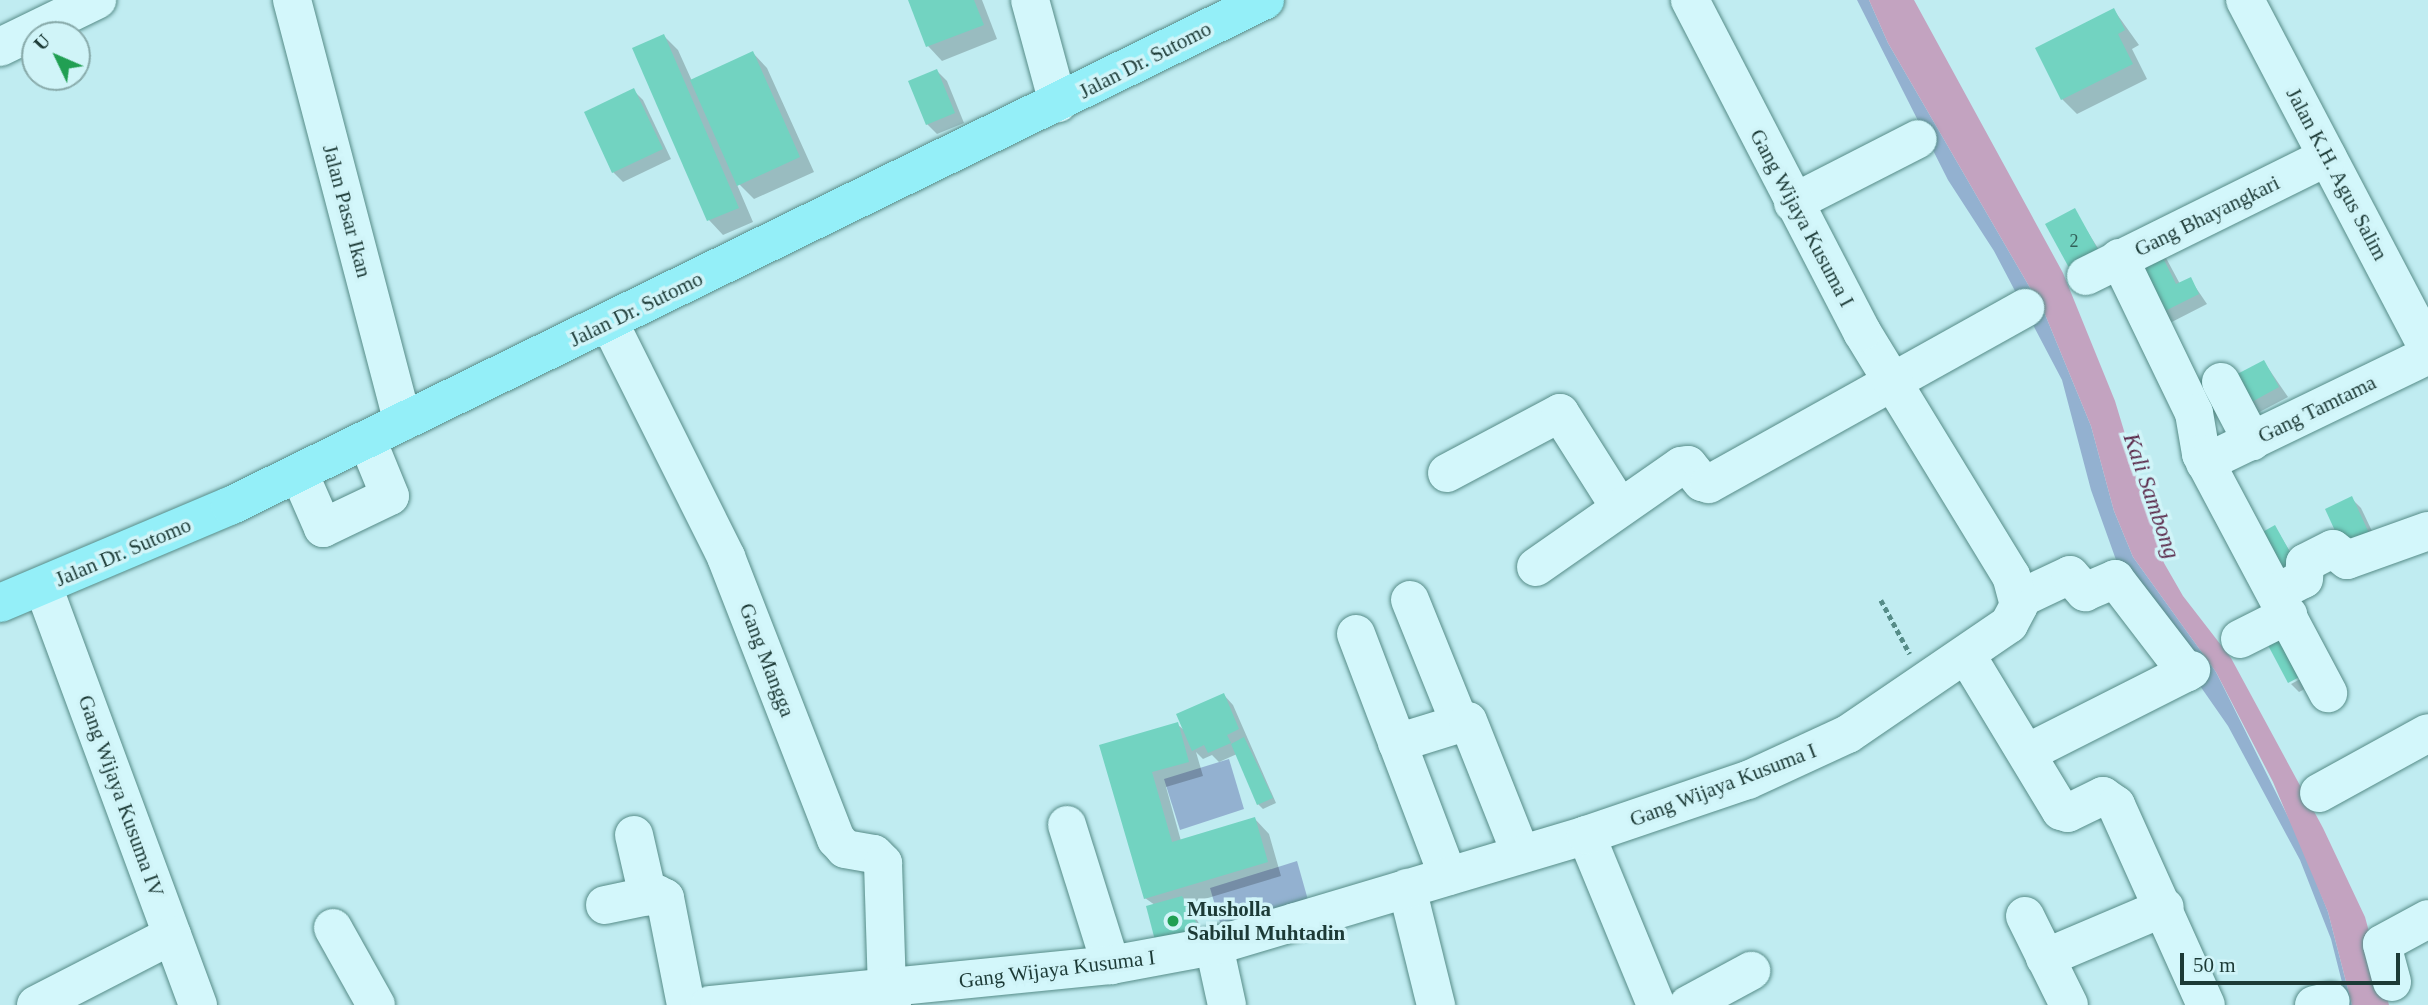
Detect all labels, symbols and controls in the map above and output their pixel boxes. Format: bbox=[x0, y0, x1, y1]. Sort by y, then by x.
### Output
street label: Jalan Dr. Sutomo bbox=[1075, 16, 1215, 104]
north arrow bbox=[21, 21, 91, 91]
text: U bbox=[30, 30, 54, 55]
street label: Jalan K.H. Agus Salim bbox=[2281, 83, 2393, 265]
street label: Gang Wijaya Kusuma I bbox=[1744, 125, 1860, 311]
street label: Jalan Pasar Ikan bbox=[317, 142, 377, 280]
street label: Gang Bhayangkari bbox=[2130, 170, 2284, 262]
house number: 2 bbox=[2070, 230, 2078, 252]
street label: Jalan Dr. Sutomo bbox=[565, 266, 707, 352]
street label: Gang Tamtama bbox=[2254, 369, 2380, 449]
water label: Kali Sambong bbox=[2117, 430, 2185, 562]
street label: Jalan Dr. Sutomo bbox=[51, 512, 195, 592]
street label: Gang Mangga bbox=[734, 600, 800, 720]
street label: Gang Wijaya Kusuma IV bbox=[73, 692, 169, 900]
street label: Gang Wijaya Kusuma I bbox=[1626, 738, 1820, 832]
place label: Musholla Sabilul Muhtadin bbox=[1187, 896, 1345, 946]
marker: Musholla Sabilul Muhtadin bbox=[1165, 913, 1181, 929]
scale bar bbox=[2183, 939, 2404, 983]
street label: Gang Wijaya Kusuma I bbox=[957, 944, 1157, 994]
text: 50 m bbox=[2193, 953, 2236, 977]

